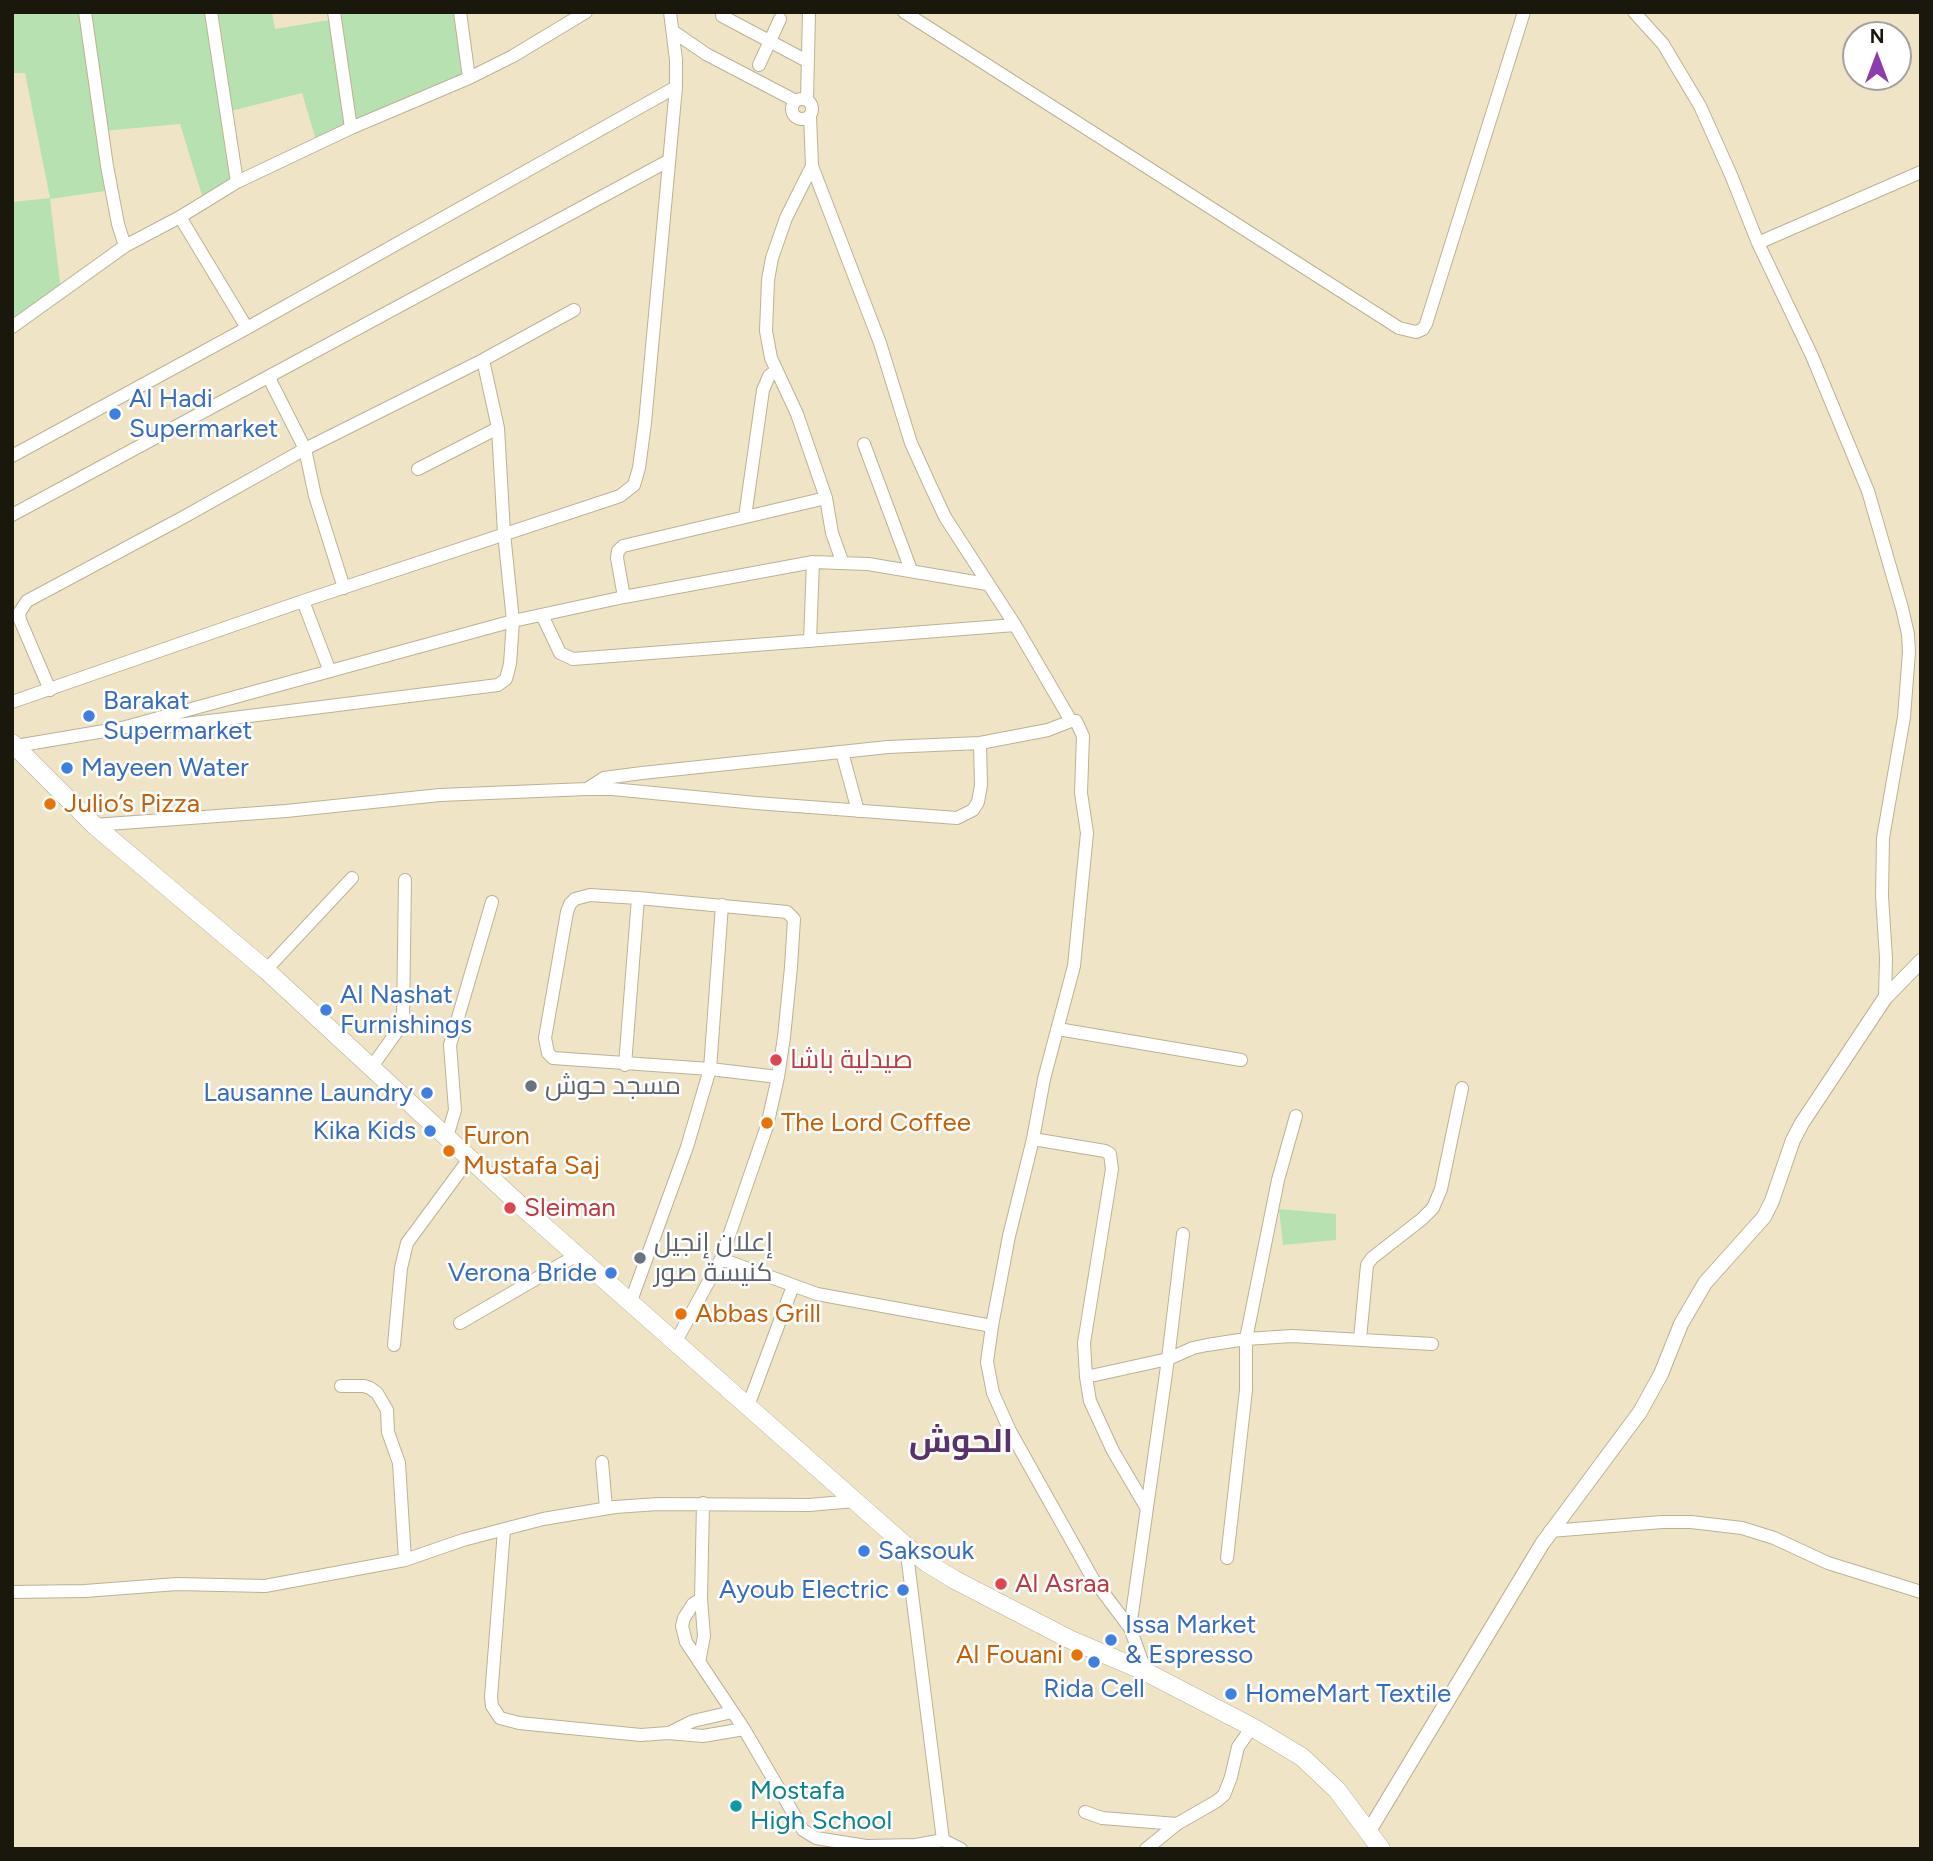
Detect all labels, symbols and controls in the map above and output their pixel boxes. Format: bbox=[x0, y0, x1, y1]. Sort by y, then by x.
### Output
north arrow bbox=[1842, 21, 1912, 91]
text: N bbox=[1870, 25, 1884, 48]
place label: Al Hadi Supermarket bbox=[129, 383, 278, 444]
marker: Al Hadi Supermarket bbox=[107, 406, 123, 422]
place label: Barakat Supermarket bbox=[103, 685, 252, 746]
marker: Barakat Supermarket bbox=[81, 708, 97, 724]
place label: Mayeen Water bbox=[81, 752, 249, 784]
marker: Mayeen Water bbox=[59, 760, 75, 776]
place label: Julio’s Pizza bbox=[64, 788, 200, 820]
marker: Julio’s Pizza bbox=[42, 796, 58, 812]
place label: Al Nashat Furnishings bbox=[340, 979, 472, 1040]
marker: Al Nashat Furnishings bbox=[318, 1002, 334, 1018]
place label: صيدلية باشا bbox=[790, 1044, 913, 1076]
marker: صيدلية باشا bbox=[768, 1052, 784, 1068]
place label: مسجد حوش bbox=[545, 1070, 681, 1102]
place label: Lausanne Laundry bbox=[203, 1077, 413, 1109]
marker: مسجد حوش bbox=[523, 1078, 539, 1094]
marker: Lausanne Laundry bbox=[419, 1085, 435, 1101]
place label: The Lord Coffee bbox=[781, 1107, 971, 1139]
place label: Kika Kids bbox=[313, 1115, 416, 1147]
marker: The Lord Coffee bbox=[759, 1115, 775, 1131]
place label: Furon Mustafa Saj bbox=[463, 1120, 600, 1182]
marker: Kika Kids bbox=[422, 1123, 438, 1139]
marker: Furon Mustafa Saj bbox=[441, 1143, 457, 1159]
place label: Sleiman bbox=[524, 1192, 616, 1224]
marker: Sleiman bbox=[502, 1200, 518, 1216]
place label: إعلان إنجيل كنيسة صور bbox=[654, 1227, 773, 1288]
marker: إعلان إنجيل كنيسة صور bbox=[632, 1250, 648, 1266]
place label: Verona Bride bbox=[448, 1257, 597, 1289]
marker: Verona Bride bbox=[603, 1265, 619, 1281]
place label: Abbas Grill bbox=[695, 1298, 821, 1330]
marker: Abbas Grill bbox=[673, 1306, 689, 1322]
district label: الحوش bbox=[909, 1422, 1013, 1462]
place label: Saksouk bbox=[878, 1535, 974, 1567]
marker: Saksouk bbox=[856, 1543, 872, 1559]
place label: Al Asraa bbox=[1015, 1568, 1110, 1600]
place label: Ayoub Electric bbox=[719, 1574, 889, 1606]
marker: Al Asraa bbox=[993, 1576, 1009, 1592]
marker: Ayoub Electric bbox=[895, 1582, 911, 1598]
place label: Issa Market & Espresso bbox=[1125, 1609, 1256, 1670]
marker: Issa Market & Espresso bbox=[1103, 1632, 1119, 1648]
place label: Al Fouani bbox=[956, 1639, 1063, 1671]
marker: Al Fouani bbox=[1069, 1647, 1085, 1663]
marker: Rida Cell bbox=[1086, 1654, 1102, 1670]
place label: Rida Cell bbox=[1043, 1673, 1145, 1705]
place label: HomeMart Textile bbox=[1245, 1678, 1451, 1710]
marker: HomeMart Textile bbox=[1223, 1686, 1239, 1702]
place label: Mostafa High School bbox=[750, 1775, 892, 1837]
marker: Mostafa High School bbox=[728, 1798, 744, 1814]

